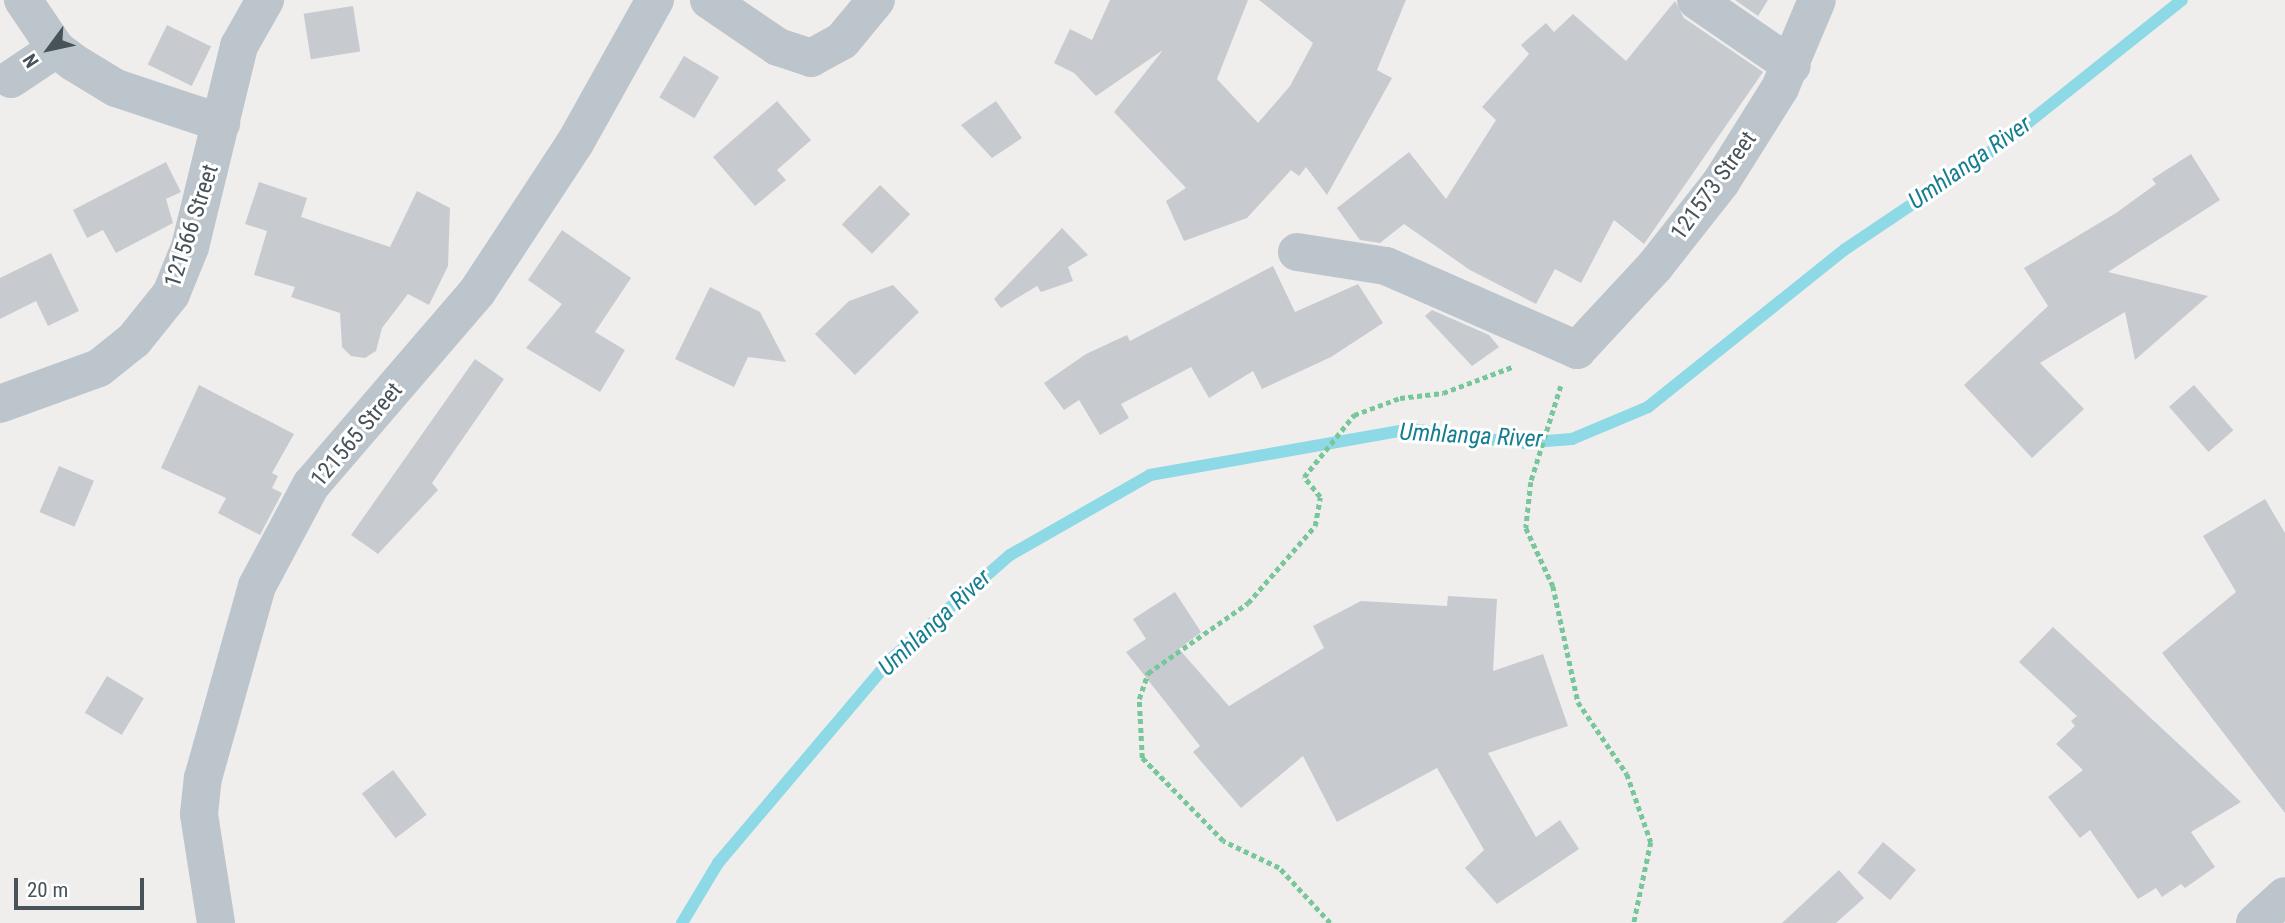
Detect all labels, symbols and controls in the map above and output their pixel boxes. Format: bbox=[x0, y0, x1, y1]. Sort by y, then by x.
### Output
north arrow bbox=[14, 14, 84, 84]
text: N bbox=[18, 50, 44, 72]
water label: Umhlanga River bbox=[1903, 110, 2037, 216]
street label: 121573 Street bbox=[1665, 126, 1763, 246]
street label: 121566 Street bbox=[159, 161, 225, 291]
street label: 121565 Street bbox=[306, 377, 408, 493]
water label: Umhlanga River bbox=[1399, 418, 1543, 454]
water label: Umhlanga River bbox=[873, 564, 997, 682]
scale bar bbox=[18, 864, 147, 908]
text: 20 m bbox=[27, 878, 68, 902]

